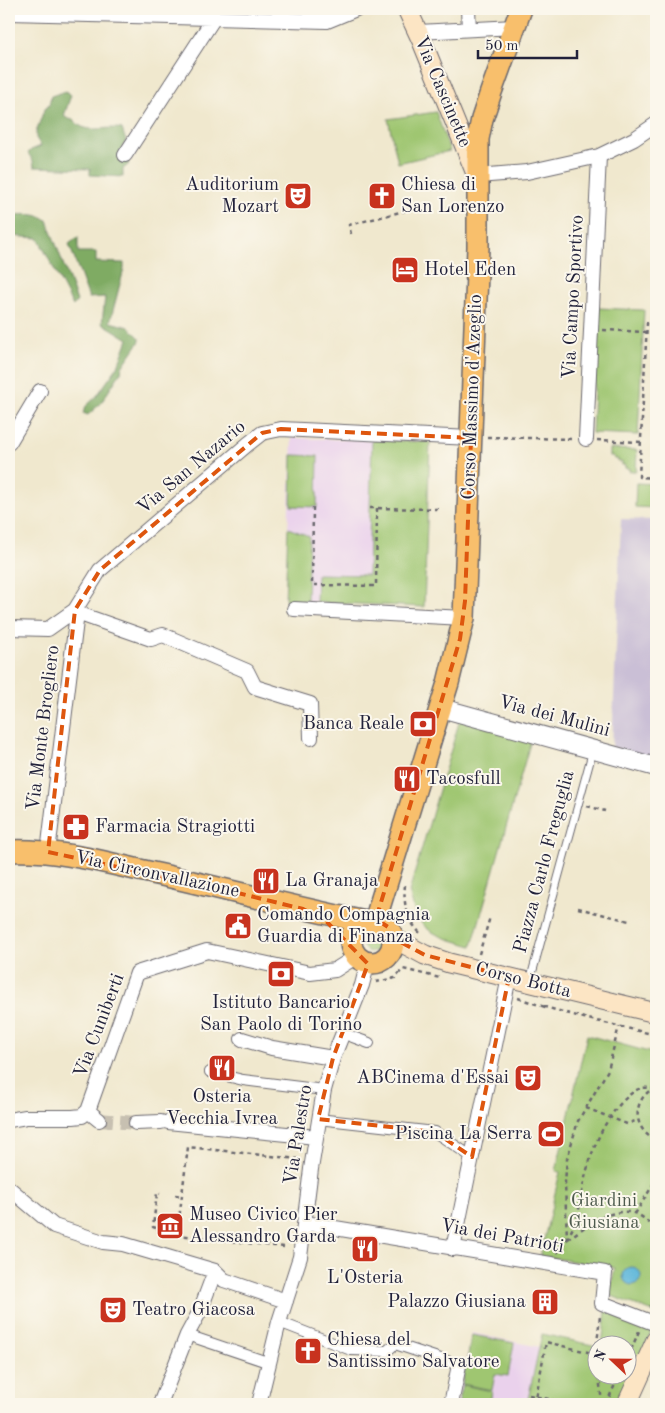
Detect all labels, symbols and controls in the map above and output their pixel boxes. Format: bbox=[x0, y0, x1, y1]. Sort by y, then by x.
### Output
scale bar bbox=[478, 28, 576, 60]
street label: Via Cascinette bbox=[410, 34, 474, 150]
text: 50 m bbox=[485, 39, 519, 54]
place label: Auditorium Mozart bbox=[185, 176, 279, 217]
place label: Chiesa di San Lorenzo bbox=[401, 176, 504, 217]
theatre icon: Auditorium Mozart bbox=[283, 181, 313, 211]
church icon: Chiesa di San Lorenzo bbox=[367, 181, 397, 211]
street label: Via Campo Sportivo bbox=[560, 214, 588, 380]
hotel icon: Hotel Eden bbox=[390, 255, 420, 285]
place label: Hotel Eden bbox=[424, 261, 516, 280]
street label: Corso Massimo d'Azeglio bbox=[460, 294, 486, 500]
street label: Via San Nazario bbox=[134, 417, 250, 519]
street label: Via Monte Brogliero bbox=[24, 644, 64, 812]
street label: Via dei Mulini bbox=[496, 693, 612, 741]
bank icon: Banca Reale bbox=[408, 709, 438, 739]
place label: Banca Reale bbox=[303, 715, 404, 734]
restaurant icon: Tacosfull bbox=[392, 764, 422, 794]
street label: Piazza Carlo Freguglia bbox=[511, 768, 579, 955]
place label: Tacosfull bbox=[426, 770, 501, 789]
pharmacy icon: Farmacia Stragiotti bbox=[61, 812, 91, 842]
place label: Farmacia Stragiotti bbox=[95, 818, 255, 837]
street label: Via Circonvallazione bbox=[73, 848, 241, 902]
restaurant icon: La Granaja bbox=[251, 866, 281, 896]
place label: La Granaja bbox=[285, 872, 379, 891]
place label: Comando Compagnia Guardia di Finanza bbox=[257, 906, 431, 947]
public building icon: Comando Compagnia Guardia di Finanza bbox=[223, 911, 253, 941]
bank icon: Istituto Bancario San Paolo di Torino bbox=[266, 959, 296, 989]
street label: Corso Botta bbox=[473, 960, 574, 1002]
street label: Via Cuniberti bbox=[71, 971, 129, 1081]
place label: Istituto Bancario San Paolo di Torino bbox=[200, 994, 362, 1035]
restaurant icon: Osteria Vecchia Ivrea bbox=[207, 1053, 237, 1083]
theatre icon: ABCinema d'Essai bbox=[513, 1063, 543, 1093]
place label: ABCinema d'Essai bbox=[356, 1069, 509, 1088]
street label: Via Palestro bbox=[282, 1084, 316, 1186]
place label: Osteria Vecchia Ivrea bbox=[166, 1088, 279, 1129]
sports icon: Piscina La Serra bbox=[536, 1119, 566, 1149]
place label: Piscina La Serra bbox=[394, 1125, 533, 1144]
park label: Giardini Giusiana bbox=[568, 1192, 640, 1233]
place label: Museo Civico Pier Alessandro Garda bbox=[189, 1206, 338, 1247]
museum icon: Museo Civico Pier Alessandro Garda bbox=[155, 1211, 185, 1241]
street label: Via dei Patrioti bbox=[439, 1217, 565, 1257]
restaurant icon: L'Osteria bbox=[350, 1234, 380, 1264]
place label: L'Osteria bbox=[327, 1269, 404, 1288]
building icon: Palazzo Giusiana bbox=[530, 1287, 560, 1317]
place label: Palazzo Giusiana bbox=[387, 1293, 527, 1312]
theatre icon: Teatro Giacosa bbox=[98, 1295, 128, 1325]
place label: Teatro Giacosa bbox=[132, 1301, 256, 1320]
place label: Chiesa del Santissimo Salvatore bbox=[327, 1331, 499, 1372]
church icon: Chiesa del Santissimo Salvatore bbox=[293, 1336, 323, 1366]
north arrow bbox=[588, 1336, 638, 1386]
text: N bbox=[592, 1348, 609, 1363]

